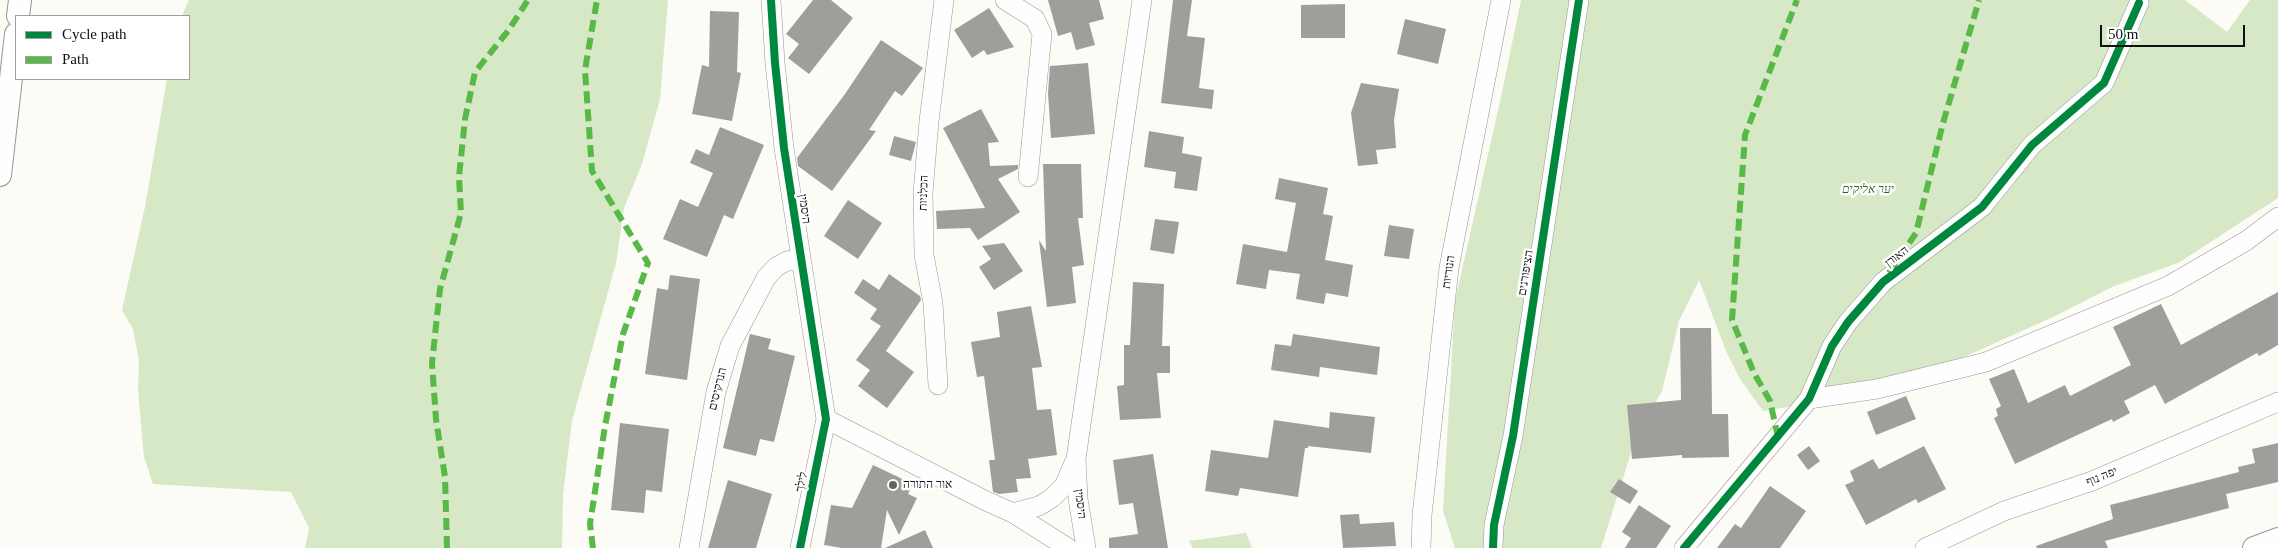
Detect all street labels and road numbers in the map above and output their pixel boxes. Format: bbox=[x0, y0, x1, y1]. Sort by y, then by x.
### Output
street label: הכלניות bbox=[916, 175, 932, 211]
street label: היסמין bbox=[795, 193, 813, 225]
street label: האורן bbox=[1882, 243, 1912, 271]
street label: הציפורנים bbox=[1515, 249, 1537, 297]
street label: הנוריות bbox=[1440, 255, 1458, 289]
street label: הנרקיסים bbox=[706, 366, 730, 412]
street label: יפה נוף bbox=[2084, 464, 2120, 490]
street label: לילך bbox=[793, 471, 811, 493]
street label: היסמין bbox=[1071, 488, 1089, 520]

